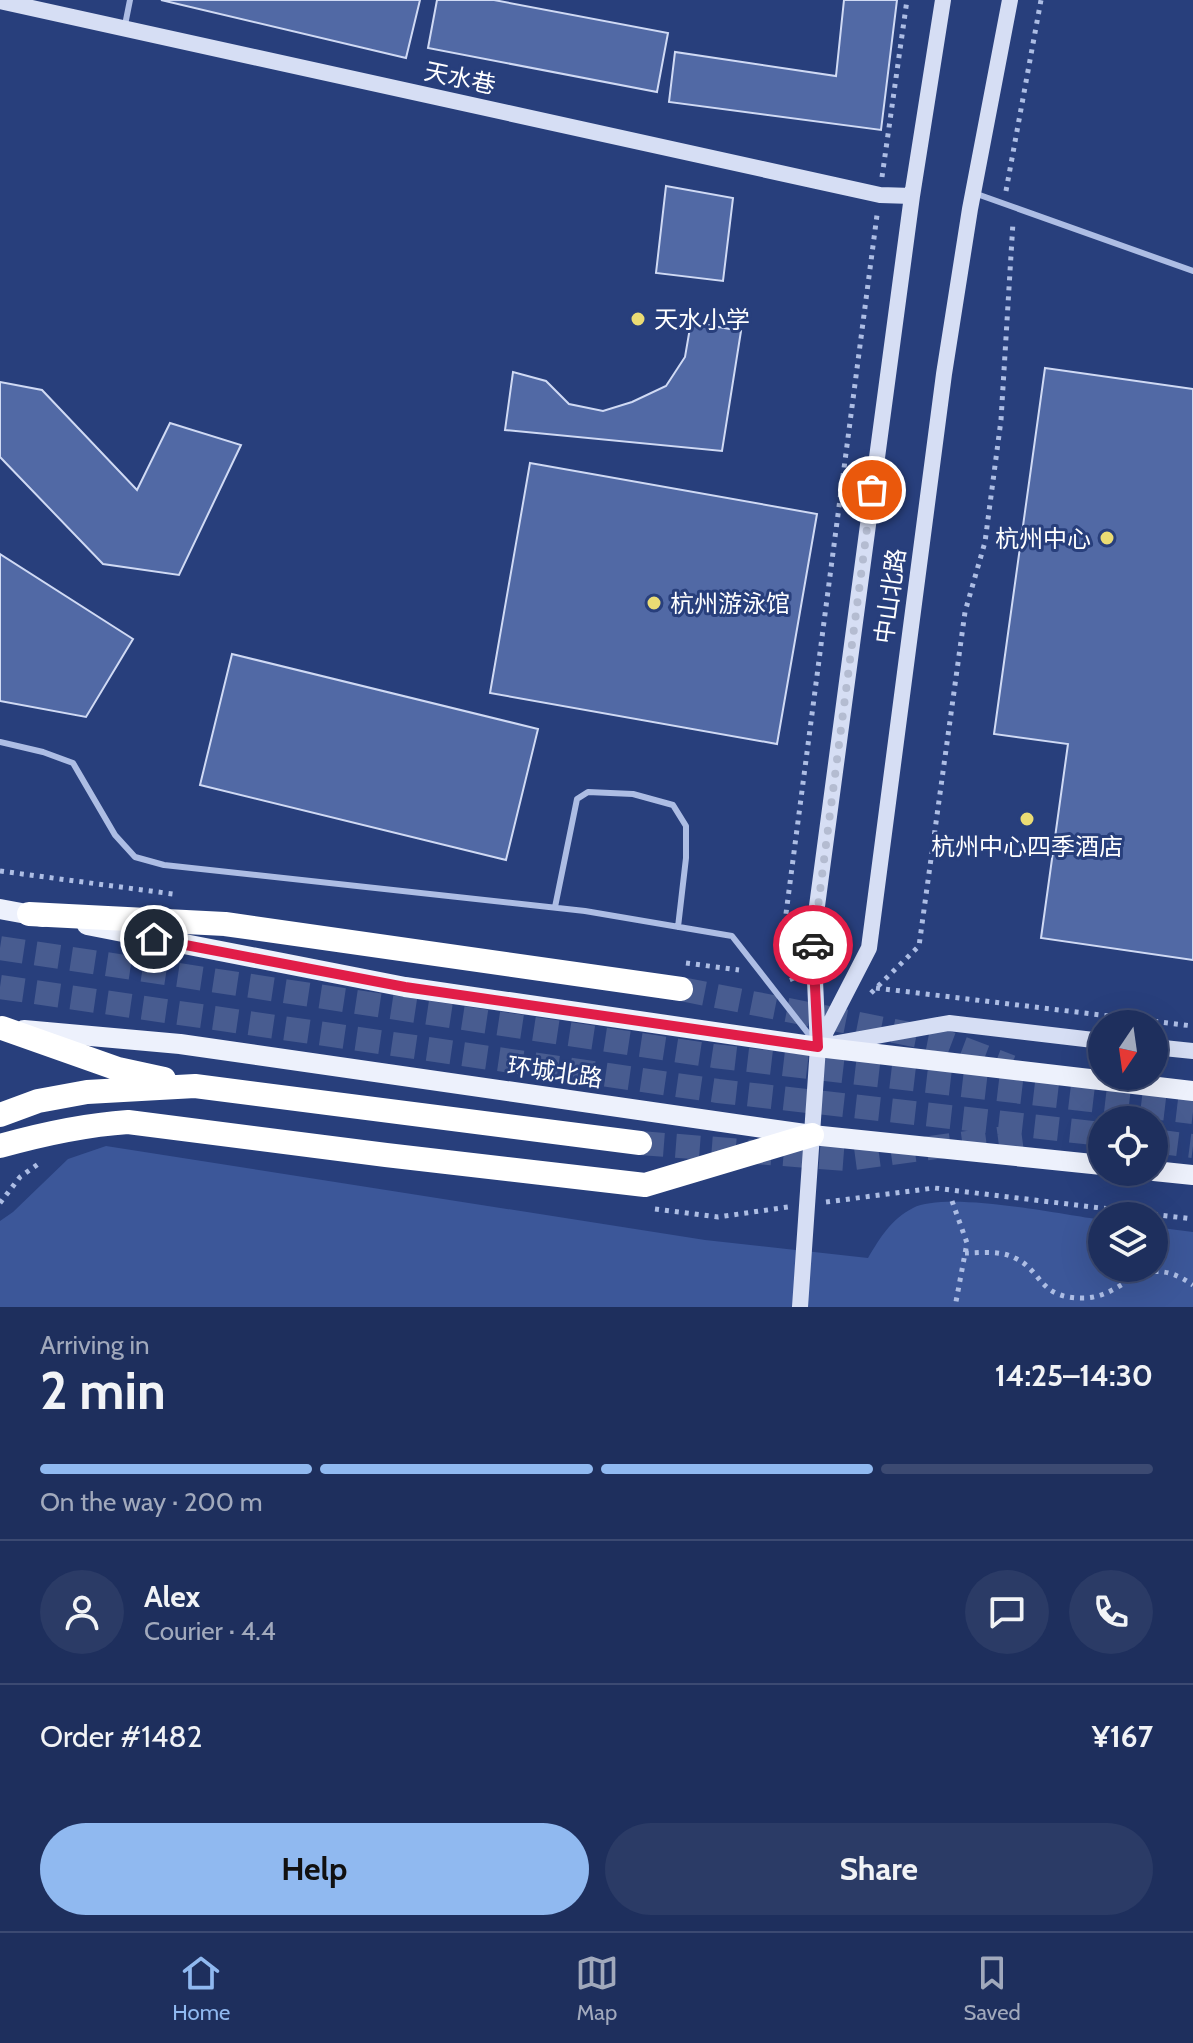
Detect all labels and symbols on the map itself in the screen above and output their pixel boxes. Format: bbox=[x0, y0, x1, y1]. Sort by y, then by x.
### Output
street label: 天水巷 bbox=[422, 56, 498, 100]
place label: 天水小学 bbox=[654, 305, 750, 334]
marker: 天水小学 bbox=[629, 310, 647, 328]
pin bbox=[838, 456, 906, 524]
place label: 杭州中心 bbox=[995, 524, 1091, 553]
marker: 杭州中心 bbox=[1098, 529, 1116, 547]
street label: 中山北路 bbox=[869, 546, 911, 646]
place label: 杭州游泳馆 bbox=[670, 589, 790, 618]
marker: 杭州游泳馆 bbox=[645, 594, 663, 612]
marker: 杭州中心四季酒店 bbox=[1018, 810, 1036, 828]
place label: 杭州中心四季酒店 bbox=[931, 832, 1123, 861]
pin bbox=[120, 905, 188, 973]
courier bbox=[773, 905, 853, 985]
north arrow bbox=[1088, 1010, 1168, 1090]
street label: 环城北路 bbox=[505, 1051, 605, 1093]

